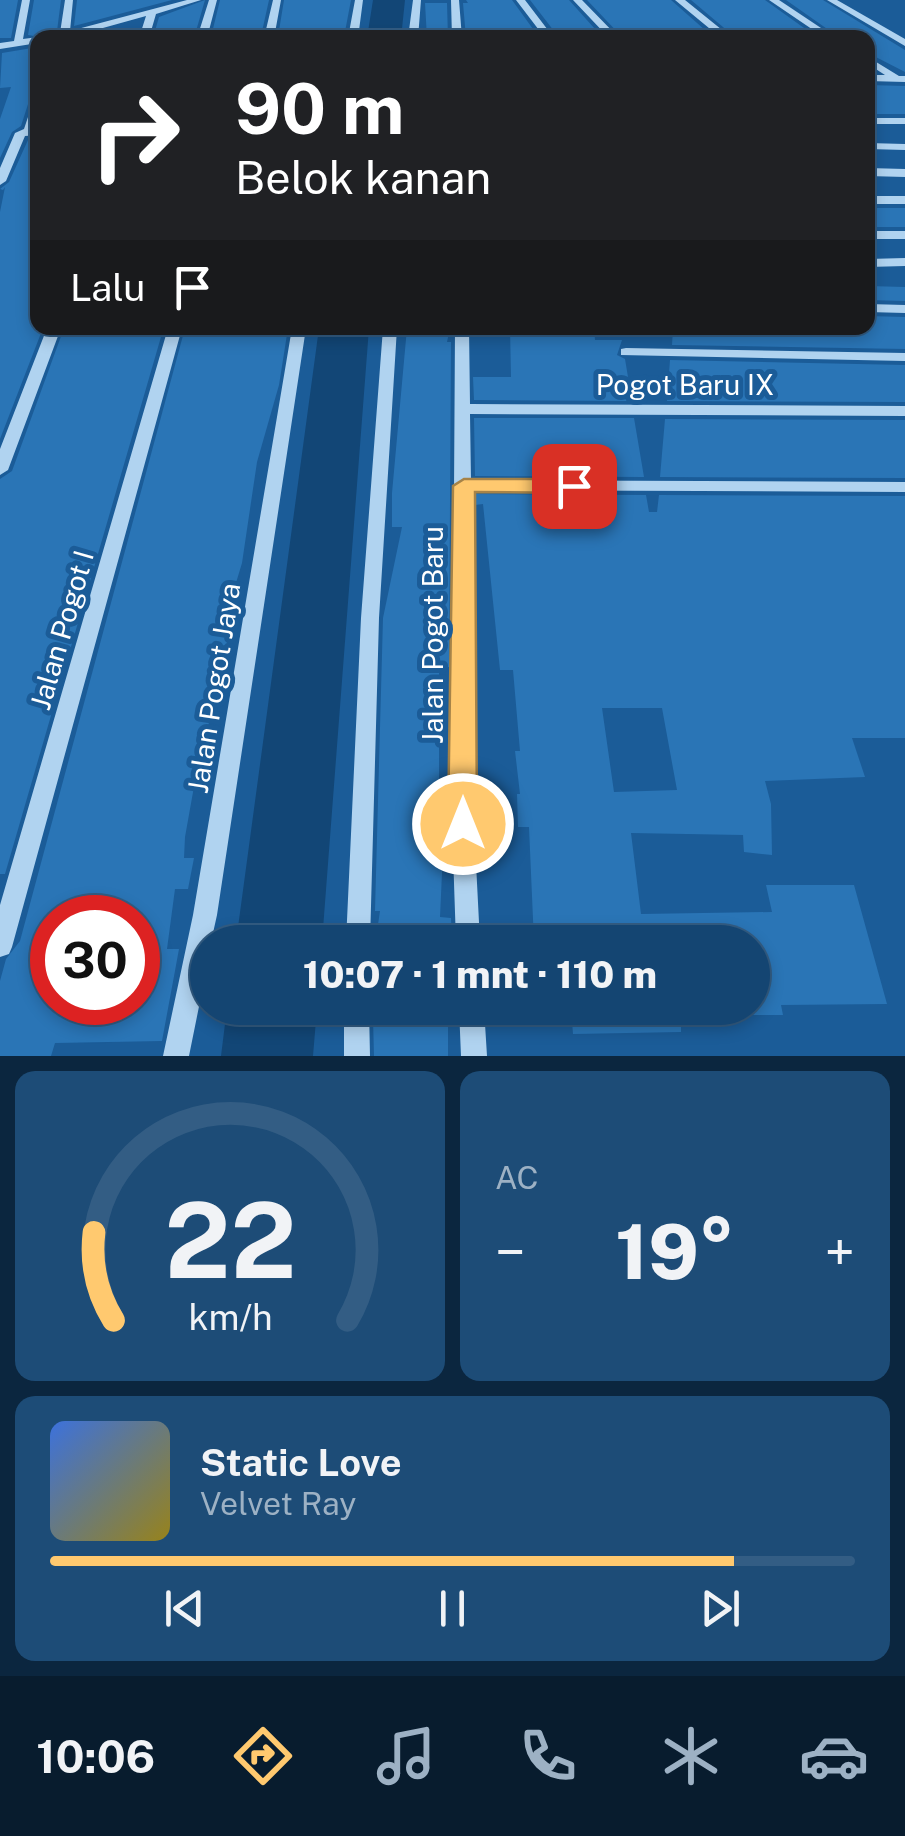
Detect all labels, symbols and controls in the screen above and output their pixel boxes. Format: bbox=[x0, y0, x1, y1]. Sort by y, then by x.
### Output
text: 90 m bbox=[235, 67, 405, 150]
icon: right bbox=[70, 70, 200, 200]
text: Belok kanan bbox=[235, 151, 491, 204]
icon: arrive bbox=[165, 260, 220, 315]
text: Lalu bbox=[70, 265, 145, 310]
street label: Pogot Baru IX bbox=[596, 368, 774, 401]
pin bbox=[532, 444, 617, 529]
icon: arrive bbox=[547, 459, 602, 514]
street label: Jalan Pogot Baru bbox=[416, 526, 449, 744]
street label: Jalan Pogot I bbox=[23, 546, 100, 713]
street label: Jalan Pogot Jaya bbox=[181, 580, 246, 795]
position arrow bbox=[411, 772, 515, 876]
speed limit sign: 30 bbox=[30, 895, 160, 1025]
text: 10:07 · 1 mnt · 110 m bbox=[303, 952, 657, 997]
text: AC bbox=[495, 1159, 539, 1196]
text: 22 bbox=[164, 1179, 296, 1301]
text: 19° bbox=[615, 1208, 735, 1296]
text: − bbox=[495, 1220, 526, 1284]
text: + bbox=[825, 1220, 855, 1284]
text: km/h bbox=[188, 1296, 272, 1338]
text: Static Love bbox=[200, 1440, 402, 1485]
text: Velvet Ray bbox=[200, 1485, 356, 1522]
icon: previous bbox=[157, 1581, 212, 1636]
icon: pause bbox=[425, 1581, 480, 1636]
icon: next bbox=[693, 1581, 748, 1636]
icon: directions bbox=[228, 1721, 298, 1791]
icon: music bbox=[371, 1721, 441, 1791]
icon: phone bbox=[513, 1721, 583, 1791]
icon: climate bbox=[656, 1721, 726, 1791]
icon: car bbox=[799, 1721, 869, 1791]
text: 10:06 bbox=[36, 1730, 155, 1783]

